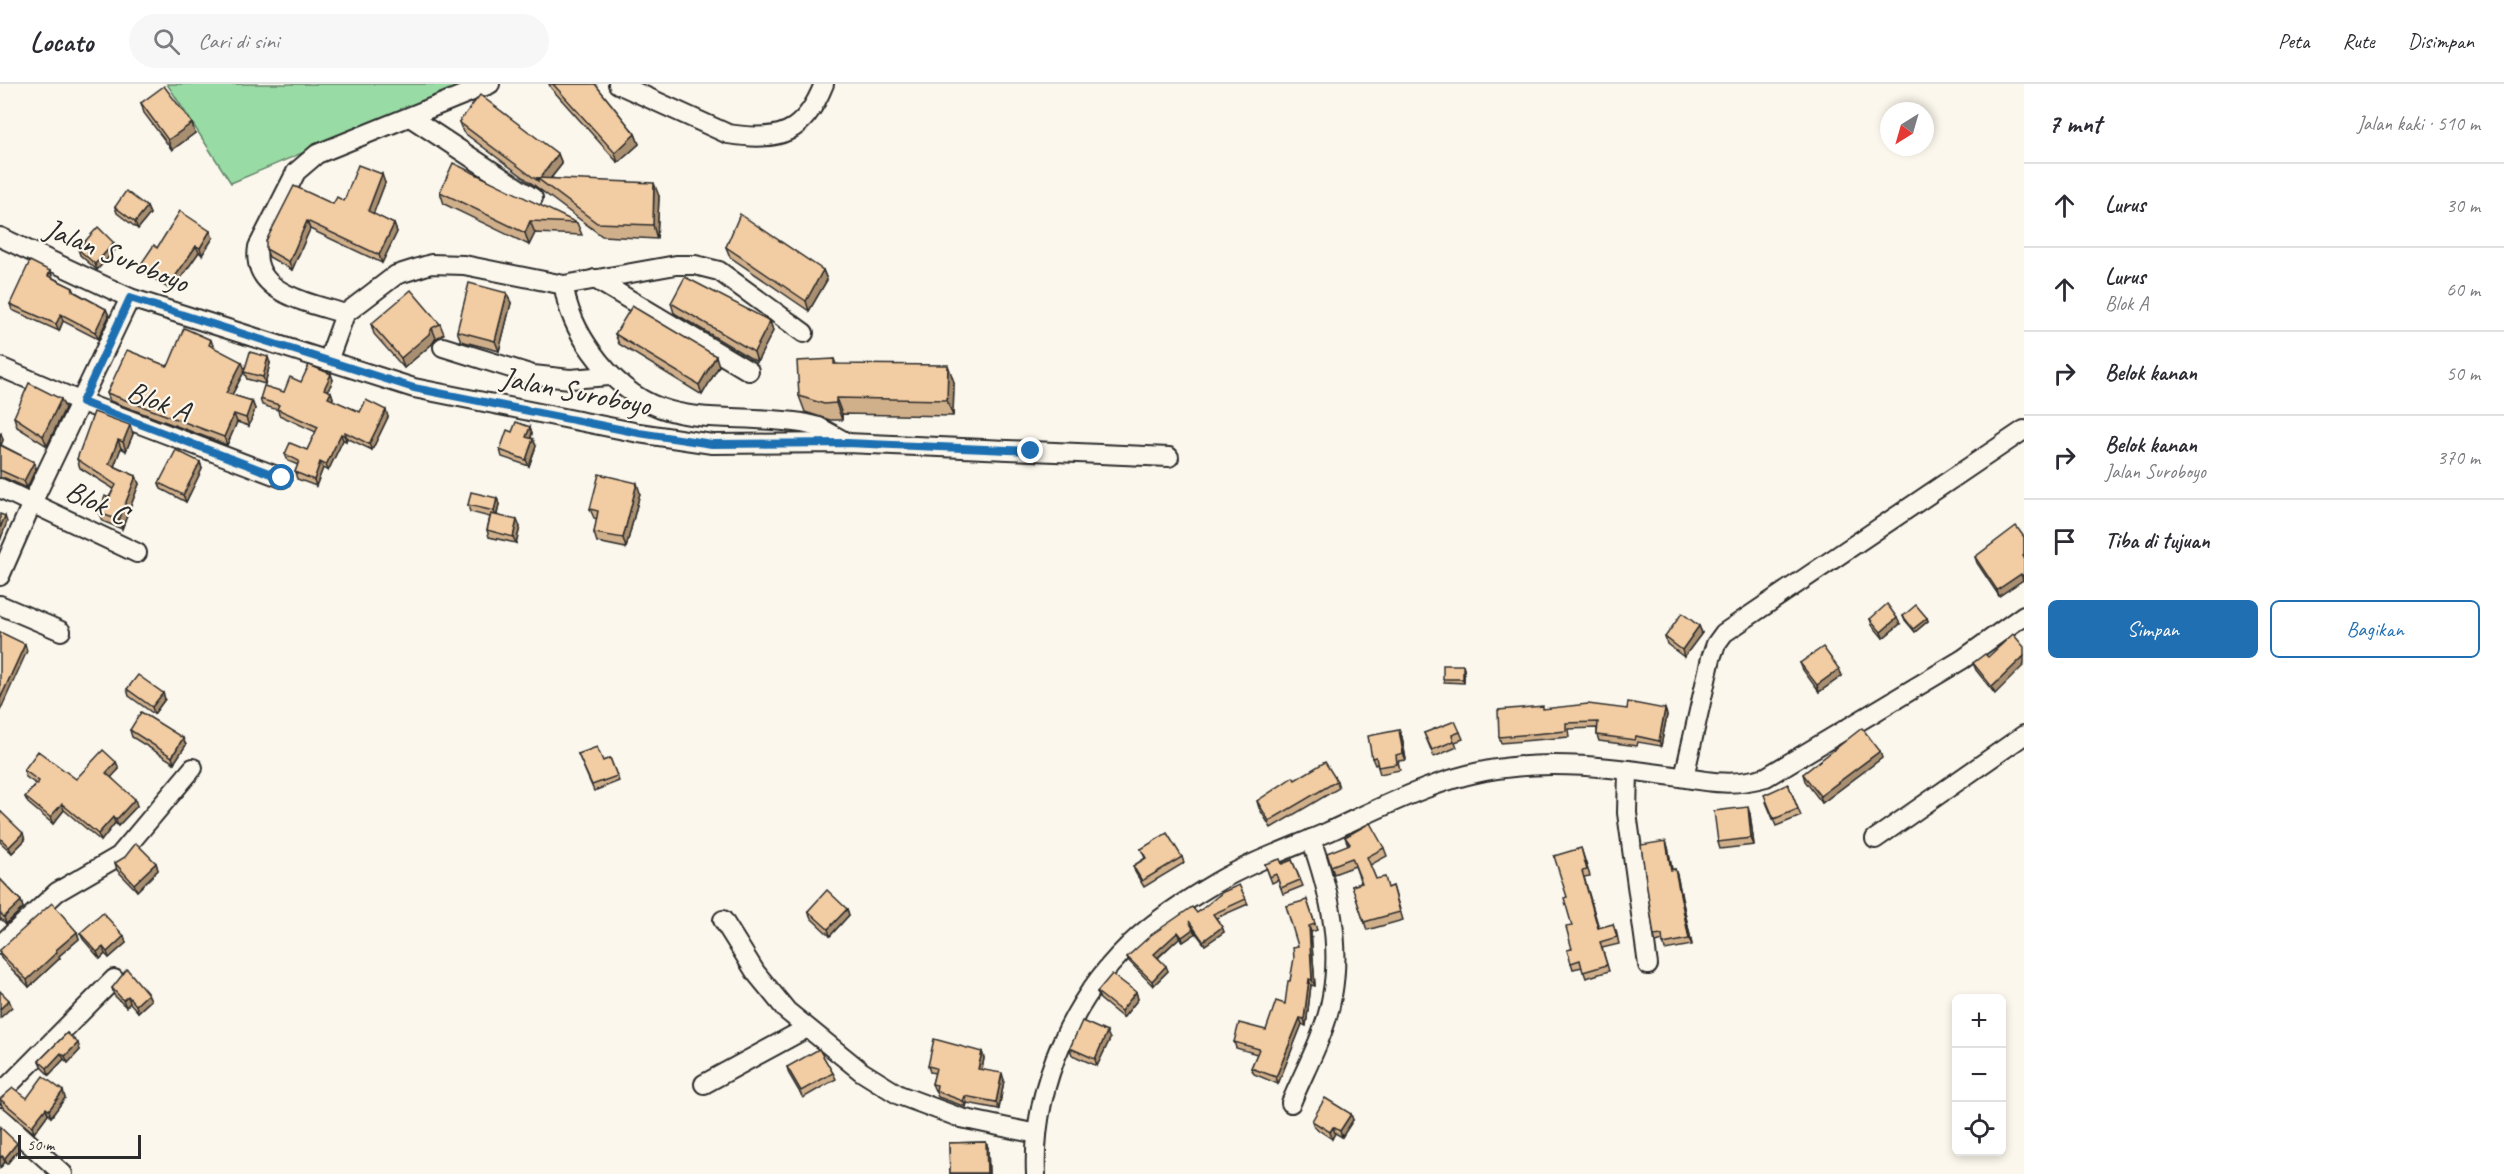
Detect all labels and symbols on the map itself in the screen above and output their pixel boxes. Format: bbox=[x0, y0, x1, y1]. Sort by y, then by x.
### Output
north arrow bbox=[1880, 102, 1934, 156]
street label: Jalan Suroboyo bbox=[38, 208, 196, 301]
street label: Jalan Suroboyo bbox=[496, 358, 655, 424]
street label: Blok A bbox=[122, 372, 198, 431]
route end bbox=[1017, 437, 1043, 463]
route start bbox=[268, 464, 294, 490]
street label: Blok C bbox=[60, 471, 137, 535]
scale bar bbox=[18, 1132, 141, 1160]

